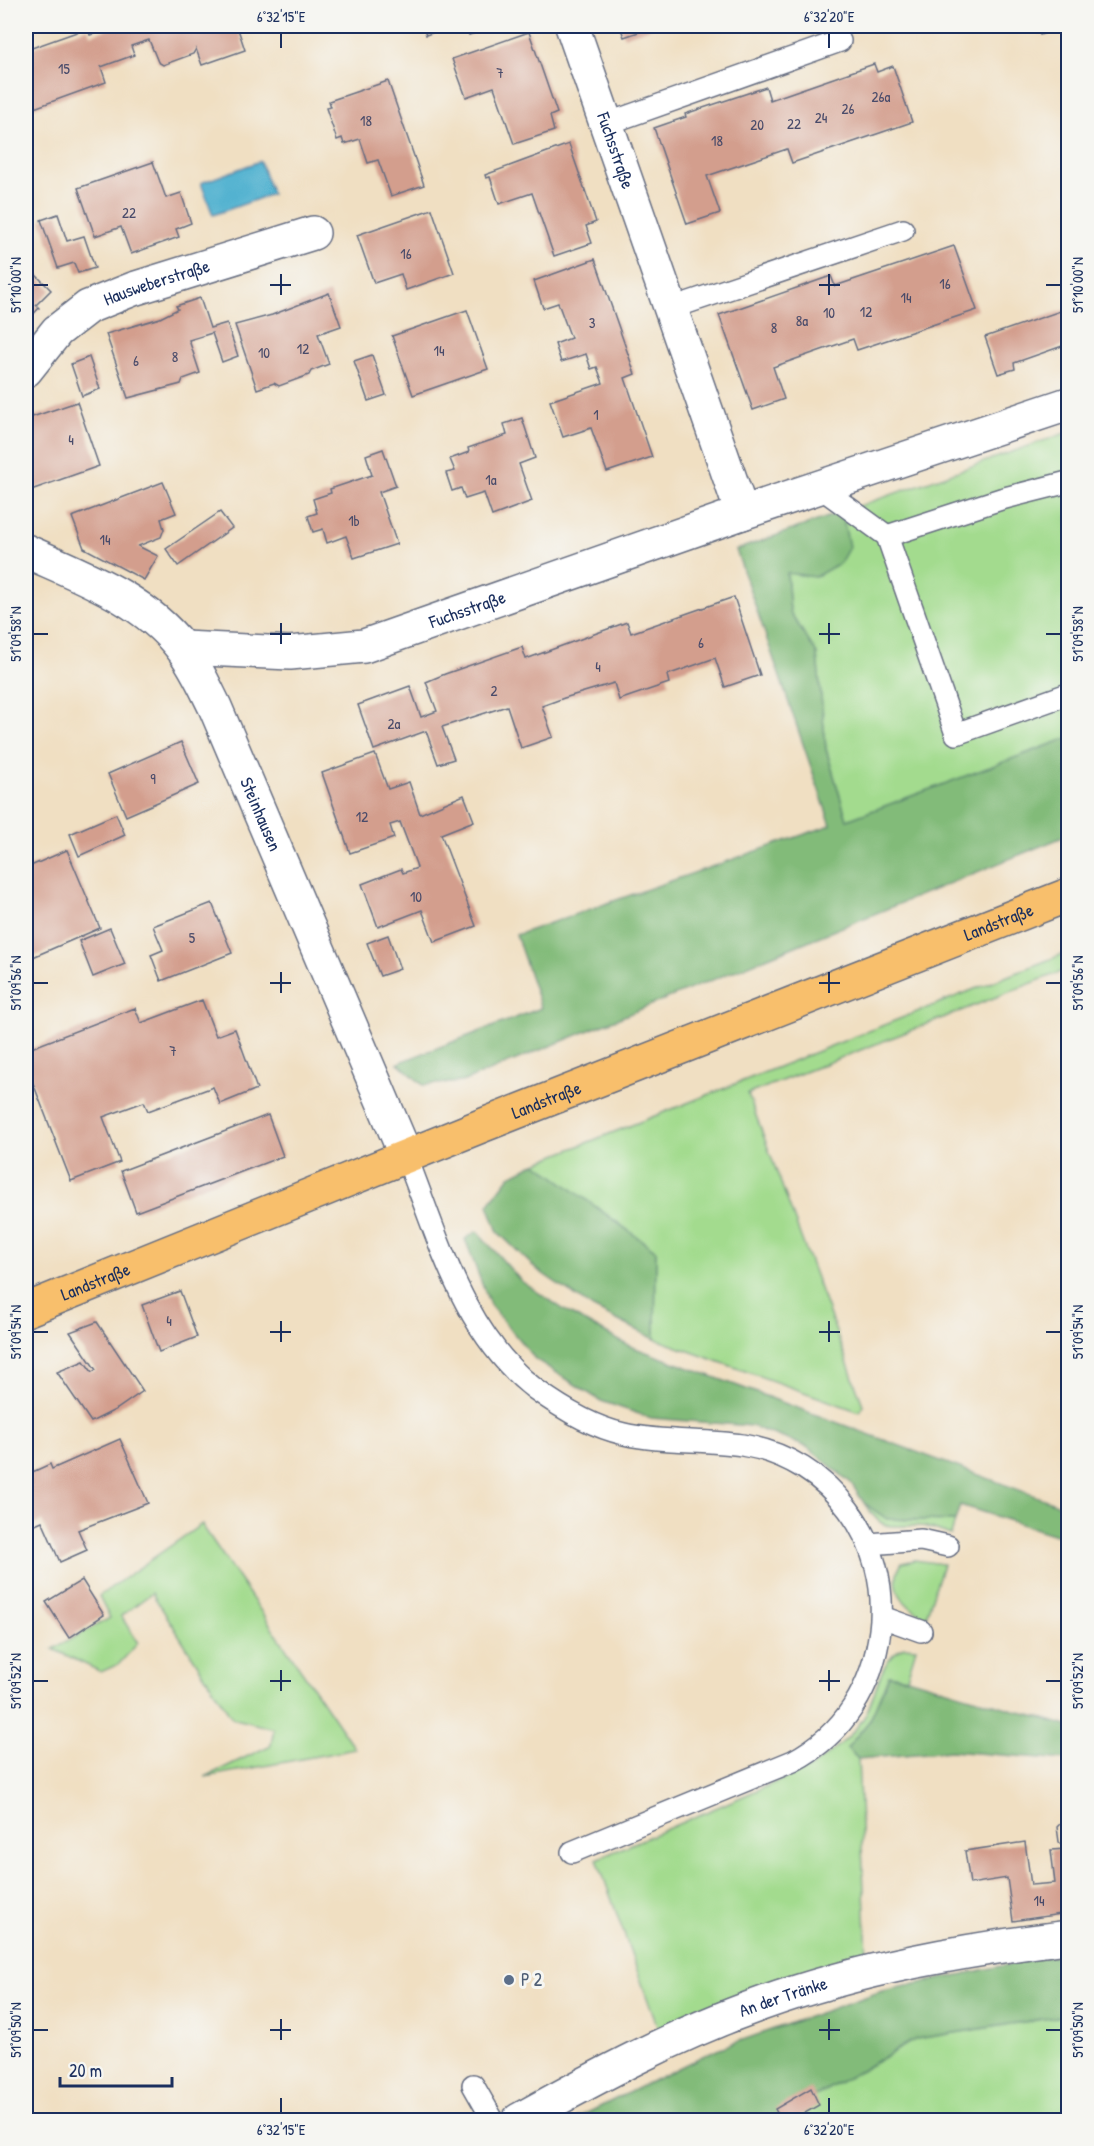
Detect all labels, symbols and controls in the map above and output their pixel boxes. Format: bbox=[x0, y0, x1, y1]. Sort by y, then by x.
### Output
text: 6°32'15"E bbox=[257, 6, 306, 27]
text: 6°32'20"E bbox=[804, 6, 855, 27]
house number: 15 bbox=[58, 58, 71, 79]
house number: 7 bbox=[496, 62, 504, 83]
house number: 26a bbox=[872, 86, 891, 107]
house number: 26 bbox=[841, 98, 855, 119]
house number: 24 bbox=[815, 107, 828, 128]
street label: Fuchsstraße bbox=[591, 108, 641, 192]
house number: 18 bbox=[360, 110, 372, 131]
house number: 22 bbox=[787, 113, 801, 134]
house number: 20 bbox=[750, 114, 764, 135]
house number: 18 bbox=[711, 130, 723, 151]
house number: 22 bbox=[122, 202, 136, 223]
house number: 16 bbox=[400, 243, 412, 264]
street label: Hausweberstraße bbox=[100, 253, 213, 312]
text: 51°10'00"N bbox=[5, 257, 26, 313]
text: 51°10'00"N bbox=[1067, 257, 1088, 313]
house number: 16 bbox=[939, 273, 951, 294]
house number: 14 bbox=[900, 287, 912, 308]
house number: 12 bbox=[860, 301, 872, 322]
house number: 10 bbox=[823, 302, 835, 323]
house number: 8a bbox=[796, 310, 808, 331]
house number: 3 bbox=[589, 312, 596, 333]
house number: 8 bbox=[771, 317, 777, 338]
house number: 12 bbox=[297, 338, 309, 359]
house number: 14 bbox=[433, 340, 445, 361]
house number: 10 bbox=[258, 342, 270, 363]
house number: 8 bbox=[172, 346, 178, 367]
house number: 6 bbox=[133, 350, 139, 371]
house number: 1 bbox=[593, 404, 599, 425]
house number: 4 bbox=[68, 429, 74, 450]
house number: 1a bbox=[485, 469, 497, 490]
house number: 1b bbox=[348, 510, 360, 531]
house number: 14 bbox=[99, 529, 111, 550]
street label: Fuchsstraße bbox=[425, 584, 509, 634]
text: 51°09'58"N bbox=[5, 606, 26, 662]
text: 51°09'58"N bbox=[1067, 606, 1088, 662]
house number: 6 bbox=[698, 632, 704, 653]
house number: 4 bbox=[595, 656, 601, 677]
house number: 2 bbox=[490, 680, 498, 701]
house number: 2a bbox=[388, 713, 401, 734]
house number: 9 bbox=[150, 768, 156, 789]
street label: Steinhausen bbox=[234, 773, 288, 855]
house number: 12 bbox=[356, 806, 368, 827]
house number: 10 bbox=[410, 886, 422, 907]
street label: Landstraße bbox=[960, 897, 1037, 947]
house number: 5 bbox=[189, 927, 196, 948]
text: 51°09'56"N bbox=[5, 956, 26, 1010]
text: 51°09'56"N bbox=[1067, 956, 1088, 1010]
house number: 7 bbox=[169, 1040, 177, 1061]
street label: Landstraße bbox=[508, 1075, 585, 1125]
street label: Landstraße bbox=[57, 1256, 134, 1307]
text: 51°09'54"N bbox=[5, 1305, 26, 1359]
text: 51°09'54"N bbox=[1067, 1305, 1088, 1359]
house number: 4 bbox=[166, 1310, 172, 1331]
text: 51°09'52"N bbox=[5, 1653, 26, 1709]
text: 51°09'52"N bbox=[1067, 1653, 1088, 1709]
house number: 14 bbox=[1033, 1890, 1045, 1911]
place label: P 2 bbox=[521, 1967, 543, 1992]
street label: An der Tränke bbox=[735, 1970, 830, 2023]
marker: P 2 bbox=[502, 1973, 516, 1987]
text: 51°09'50"N bbox=[5, 2002, 26, 2058]
text: 51°09'50"N bbox=[1067, 2002, 1088, 2058]
scale bar bbox=[60, 2050, 172, 2088]
text: 20 m bbox=[69, 2058, 102, 2083]
text: 6°32'15"E bbox=[257, 2119, 306, 2140]
text: 6°32'20"E bbox=[804, 2119, 855, 2140]

